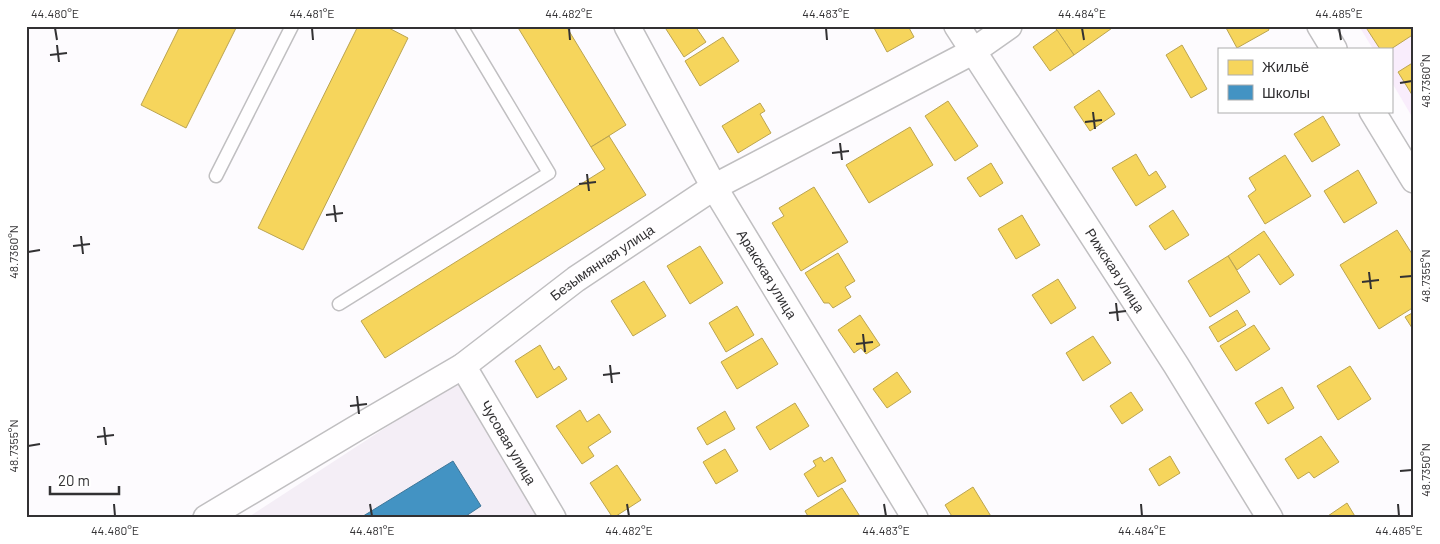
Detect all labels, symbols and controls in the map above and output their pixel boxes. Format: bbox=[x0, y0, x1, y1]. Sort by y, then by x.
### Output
text: 44.480°E bbox=[31, 6, 79, 20]
text: 44.481°E bbox=[289, 6, 335, 20]
text: 44.482°E bbox=[545, 6, 593, 20]
text: 44.483°E bbox=[802, 6, 850, 20]
text: 44.484°E bbox=[1058, 6, 1106, 20]
text: 44.485°E bbox=[1315, 6, 1363, 20]
legend bbox=[1218, 48, 1392, 112]
text: 48.7360°N bbox=[1418, 54, 1432, 108]
text: Жильё bbox=[1262, 57, 1309, 75]
text: Школы bbox=[1262, 83, 1310, 101]
street label: Безымянная улица bbox=[546, 220, 657, 304]
text: 48.7360°N bbox=[6, 225, 20, 279]
street label: Рижская улица bbox=[1082, 225, 1149, 316]
street label: Аракская улица bbox=[734, 226, 801, 322]
text: 48.7355°N bbox=[1418, 249, 1432, 303]
street label: Чусовая улица bbox=[477, 397, 540, 488]
text: 48.7355°N bbox=[6, 419, 20, 473]
text: 48.7350°N bbox=[1418, 443, 1432, 497]
scale bar bbox=[50, 464, 119, 496]
text: 20 m bbox=[58, 471, 90, 489]
text: 44.480°E bbox=[91, 523, 139, 537]
text: 44.481°E bbox=[349, 523, 395, 537]
text: 44.482°E bbox=[605, 523, 653, 537]
text: 44.483°E bbox=[862, 523, 910, 537]
text: 44.484°E bbox=[1118, 523, 1166, 537]
text: 44.485°E bbox=[1375, 523, 1423, 537]

